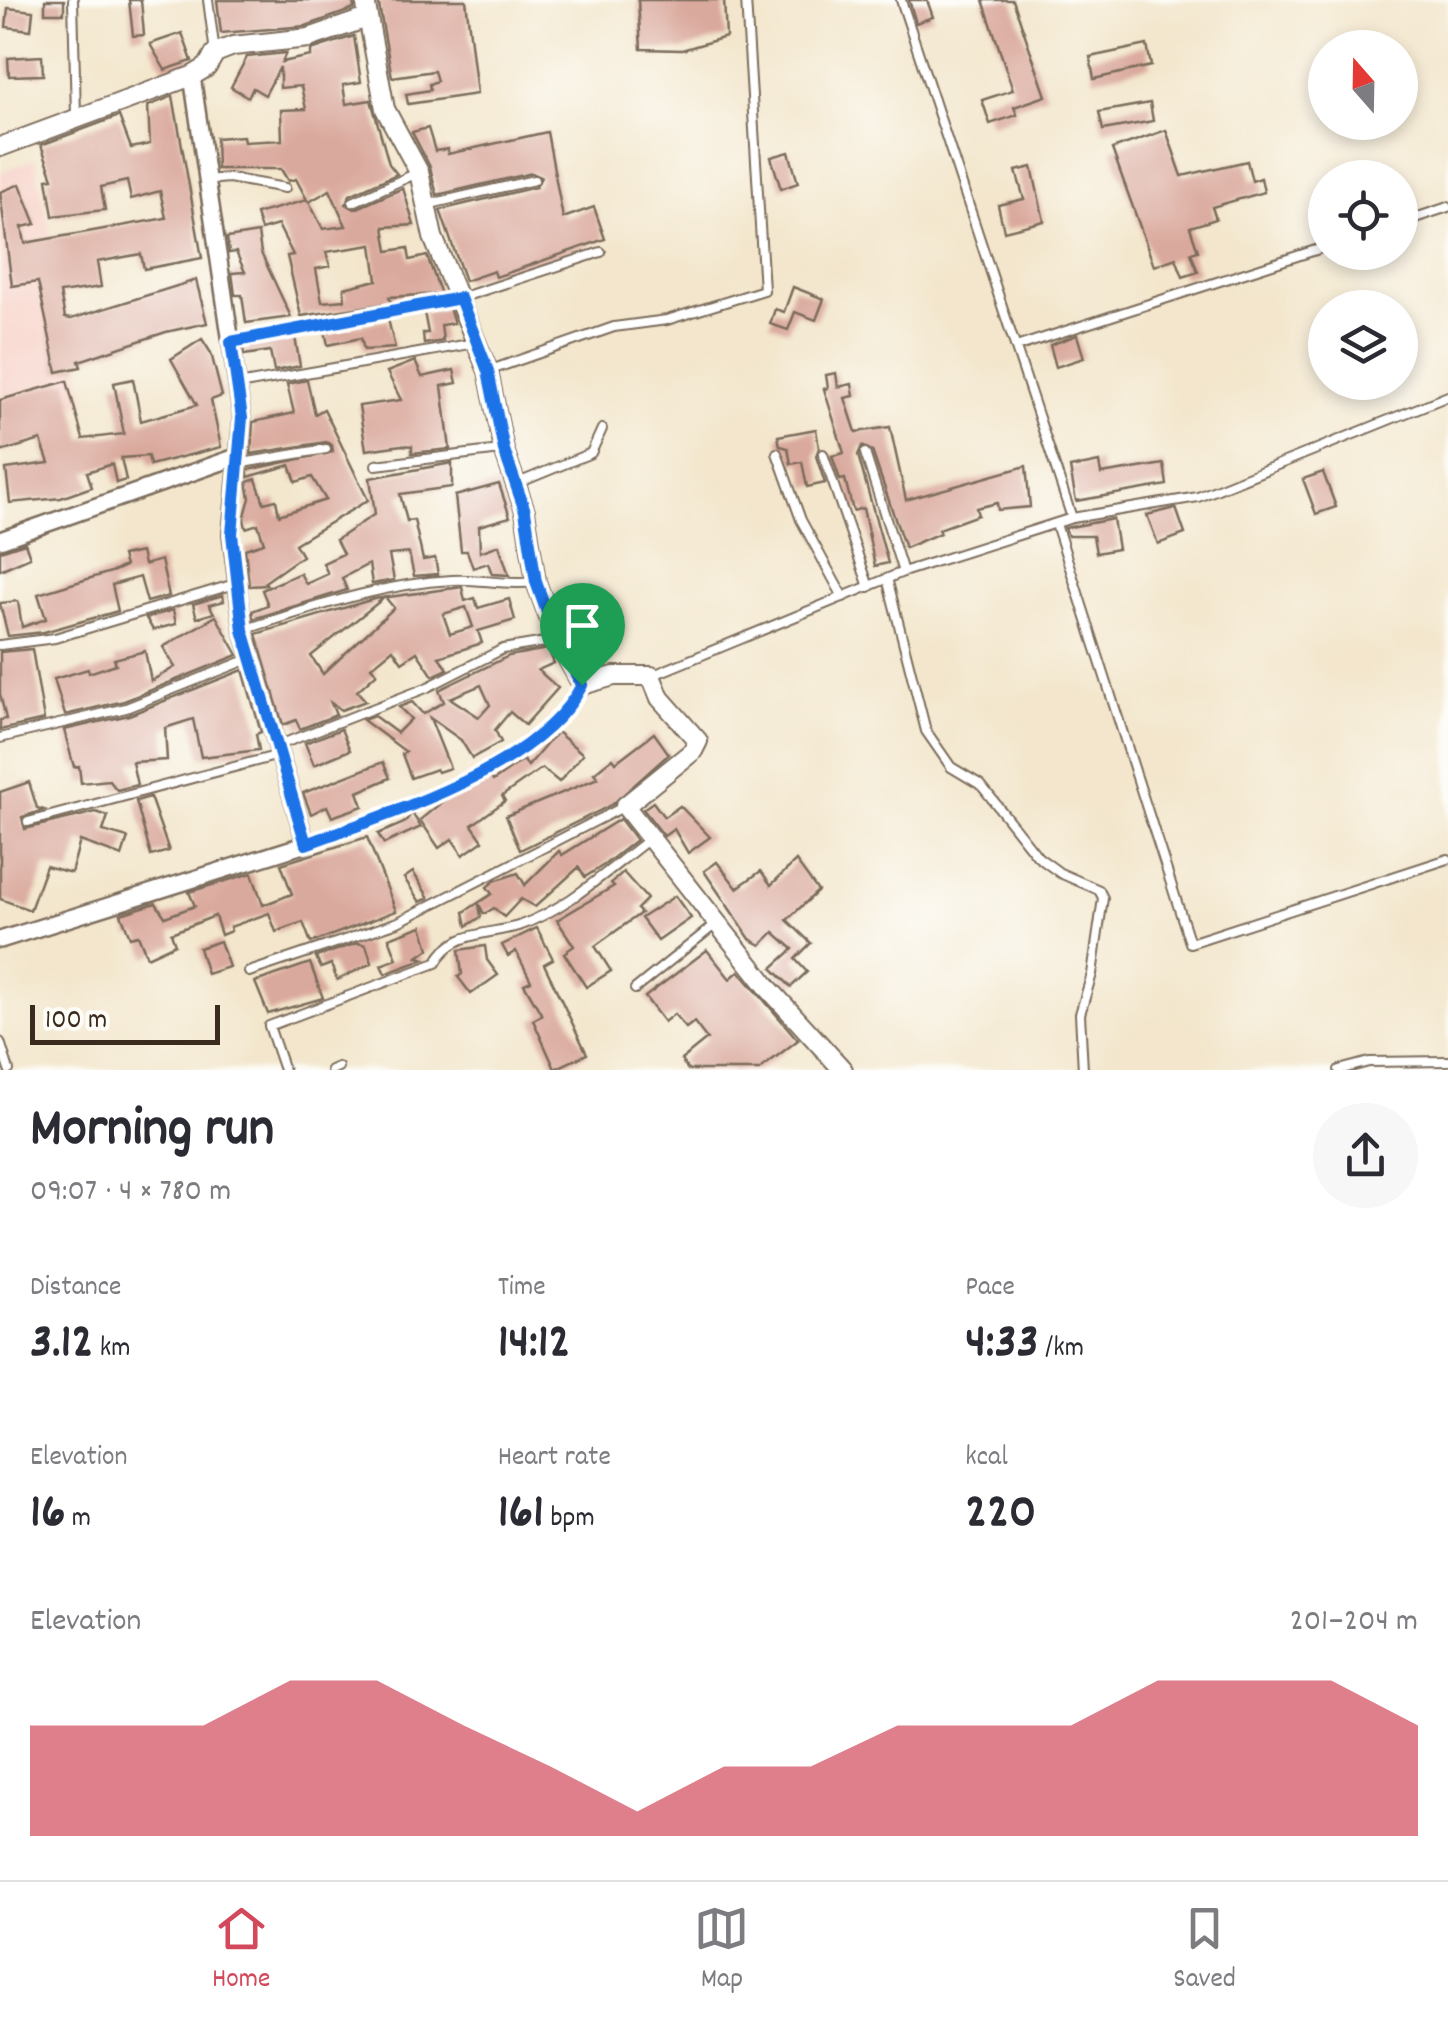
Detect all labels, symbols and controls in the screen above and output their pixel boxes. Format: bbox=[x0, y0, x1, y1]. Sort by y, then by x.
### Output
north arrow bbox=[1308, 30, 1418, 140]
map controls bbox=[1308, 30, 1418, 400]
button: locate bbox=[1308, 160, 1418, 270]
button: layers bbox=[1308, 290, 1418, 400]
pin bbox=[540, 583, 625, 686]
icon: arrive bbox=[555, 598, 610, 653]
scale bar bbox=[30, 1000, 220, 1044]
text: 100 m bbox=[45, 1002, 107, 1042]
text: Morning run bbox=[30, 1093, 274, 1172]
button: share bbox=[1313, 1103, 1418, 1208]
text: 09:07 · 4 × 780 m bbox=[30, 1170, 231, 1216]
text: Distance bbox=[30, 1269, 121, 1309]
text: Time bbox=[498, 1269, 546, 1309]
text: Pace bbox=[965, 1269, 1015, 1309]
text: 3.12 bbox=[30, 1309, 93, 1381]
text: 14:12 bbox=[498, 1309, 570, 1381]
text: 4:33 bbox=[965, 1309, 1039, 1381]
text: km bbox=[93, 1330, 130, 1370]
text: /km bbox=[1039, 1330, 1084, 1370]
text: Elevation bbox=[30, 1439, 127, 1479]
text: Heart rate bbox=[498, 1439, 611, 1479]
text: kcal bbox=[965, 1439, 1008, 1479]
text: 16 bbox=[30, 1479, 65, 1551]
text: 161 bbox=[498, 1479, 544, 1551]
text: 220 bbox=[965, 1479, 1036, 1551]
text: m bbox=[65, 1500, 91, 1540]
text: bpm bbox=[544, 1500, 595, 1540]
text: Elevation bbox=[30, 1600, 141, 1646]
text: 201–204 m bbox=[1290, 1600, 1418, 1646]
tab: Home bbox=[212, 1901, 270, 2001]
tab: Map bbox=[694, 1901, 749, 2001]
tab: Saved bbox=[1173, 1901, 1236, 2001]

